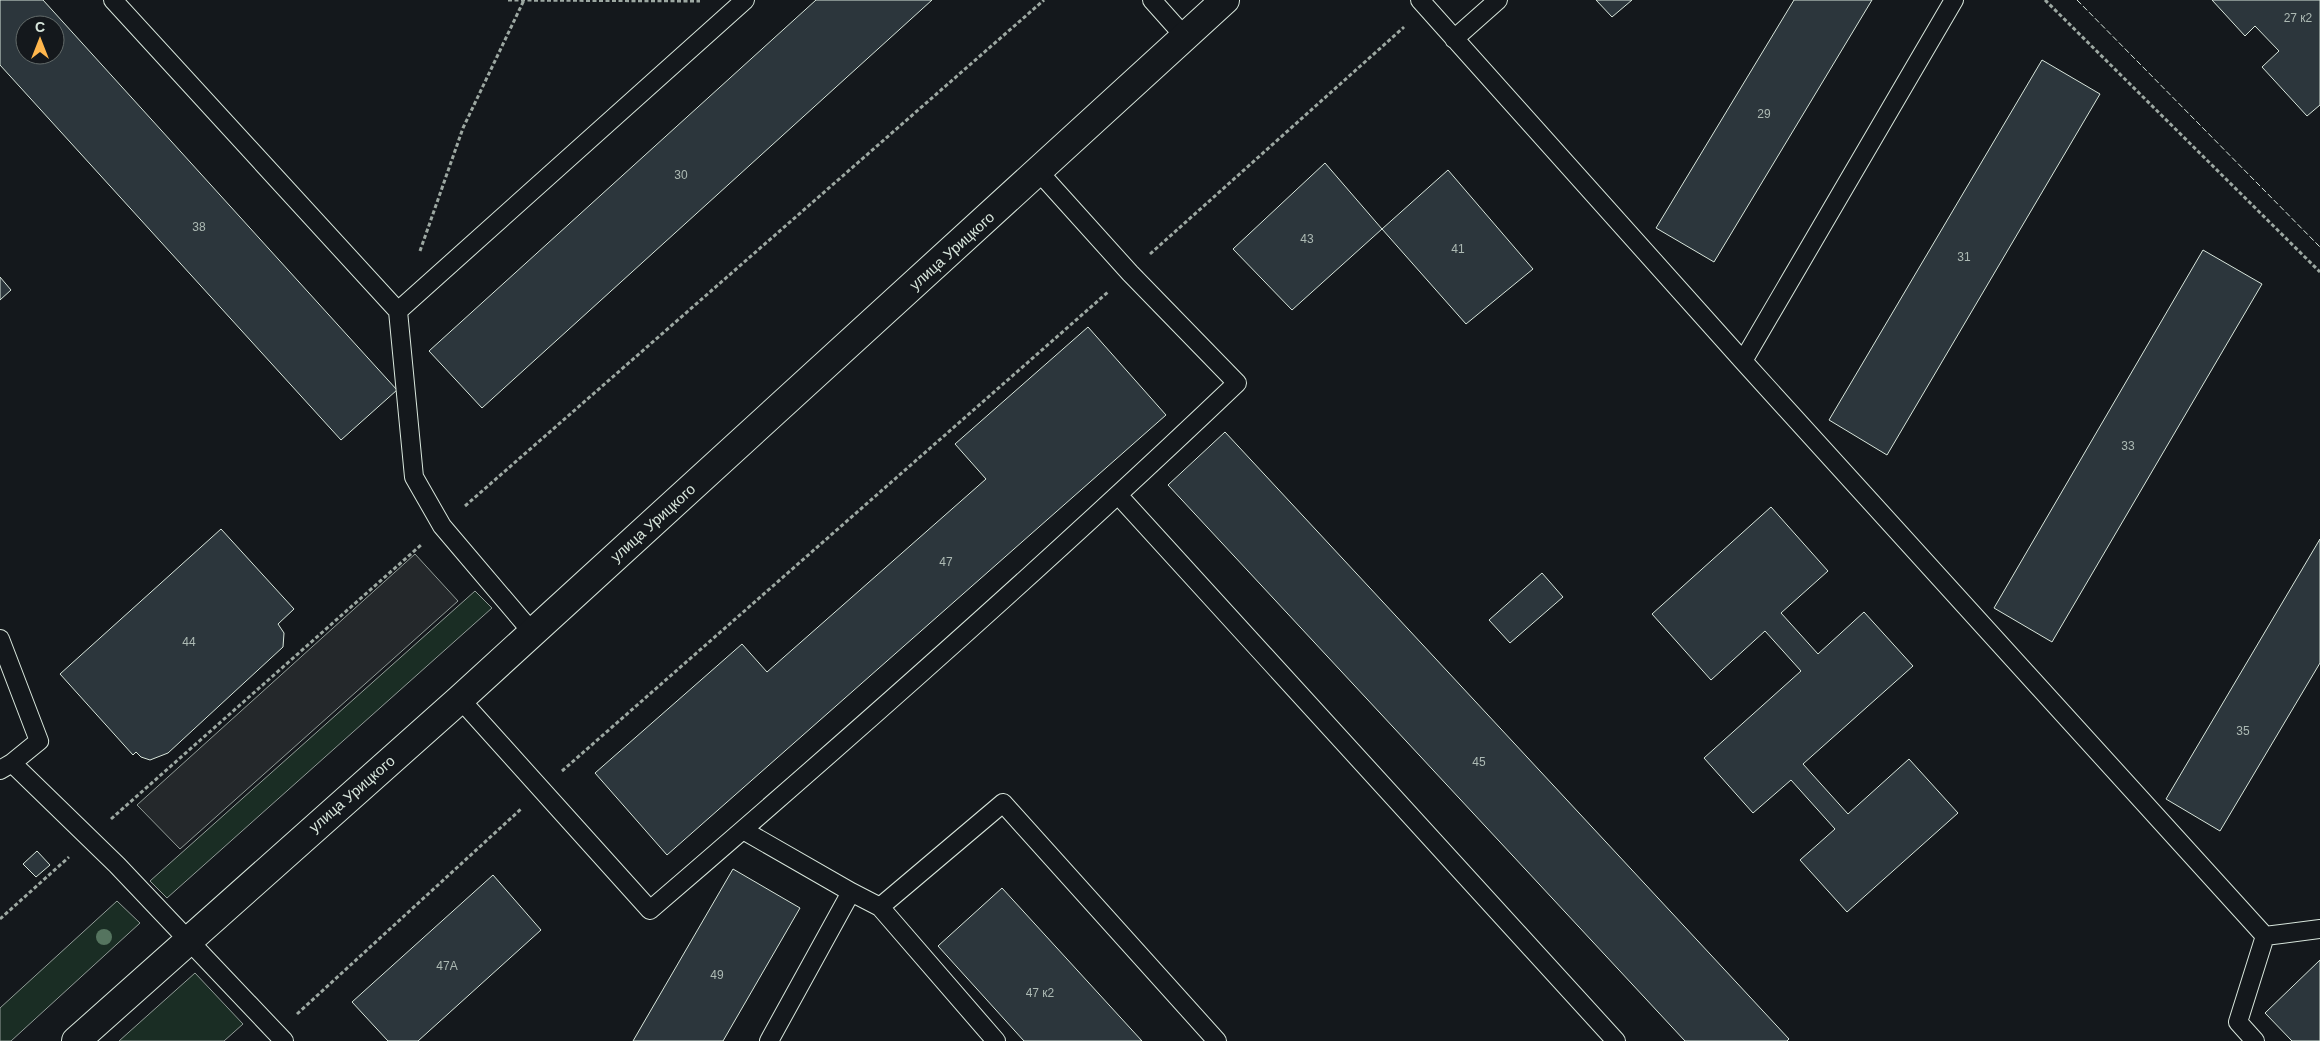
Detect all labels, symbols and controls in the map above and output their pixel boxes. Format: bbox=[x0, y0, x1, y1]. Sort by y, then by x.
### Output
house number: 27 к2 bbox=[2284, 11, 2313, 25]
north arrow bbox=[15, 15, 65, 65]
text: С bbox=[35, 19, 45, 35]
house number: 29 bbox=[1757, 107, 1771, 121]
house number: 30 bbox=[674, 168, 688, 182]
street label: улица Урицкого bbox=[906, 208, 998, 293]
house number: 38 bbox=[192, 220, 206, 234]
house number: 43 bbox=[1300, 232, 1314, 246]
house number: 41 bbox=[1451, 242, 1465, 256]
house number: 31 bbox=[1957, 250, 1971, 264]
house number: 33 bbox=[2121, 439, 2135, 453]
street label: улица Урицкого bbox=[607, 480, 699, 565]
house number: 47 bbox=[939, 555, 953, 569]
house number: 44 bbox=[182, 635, 196, 649]
house number: 35 bbox=[2236, 724, 2250, 738]
street label: улица Урицкого bbox=[305, 752, 398, 836]
house number: 45 bbox=[1472, 755, 1486, 769]
house number: 47А bbox=[436, 959, 458, 973]
house number: 49 bbox=[710, 968, 724, 982]
house number: 47 к2 bbox=[1026, 986, 1055, 1000]

